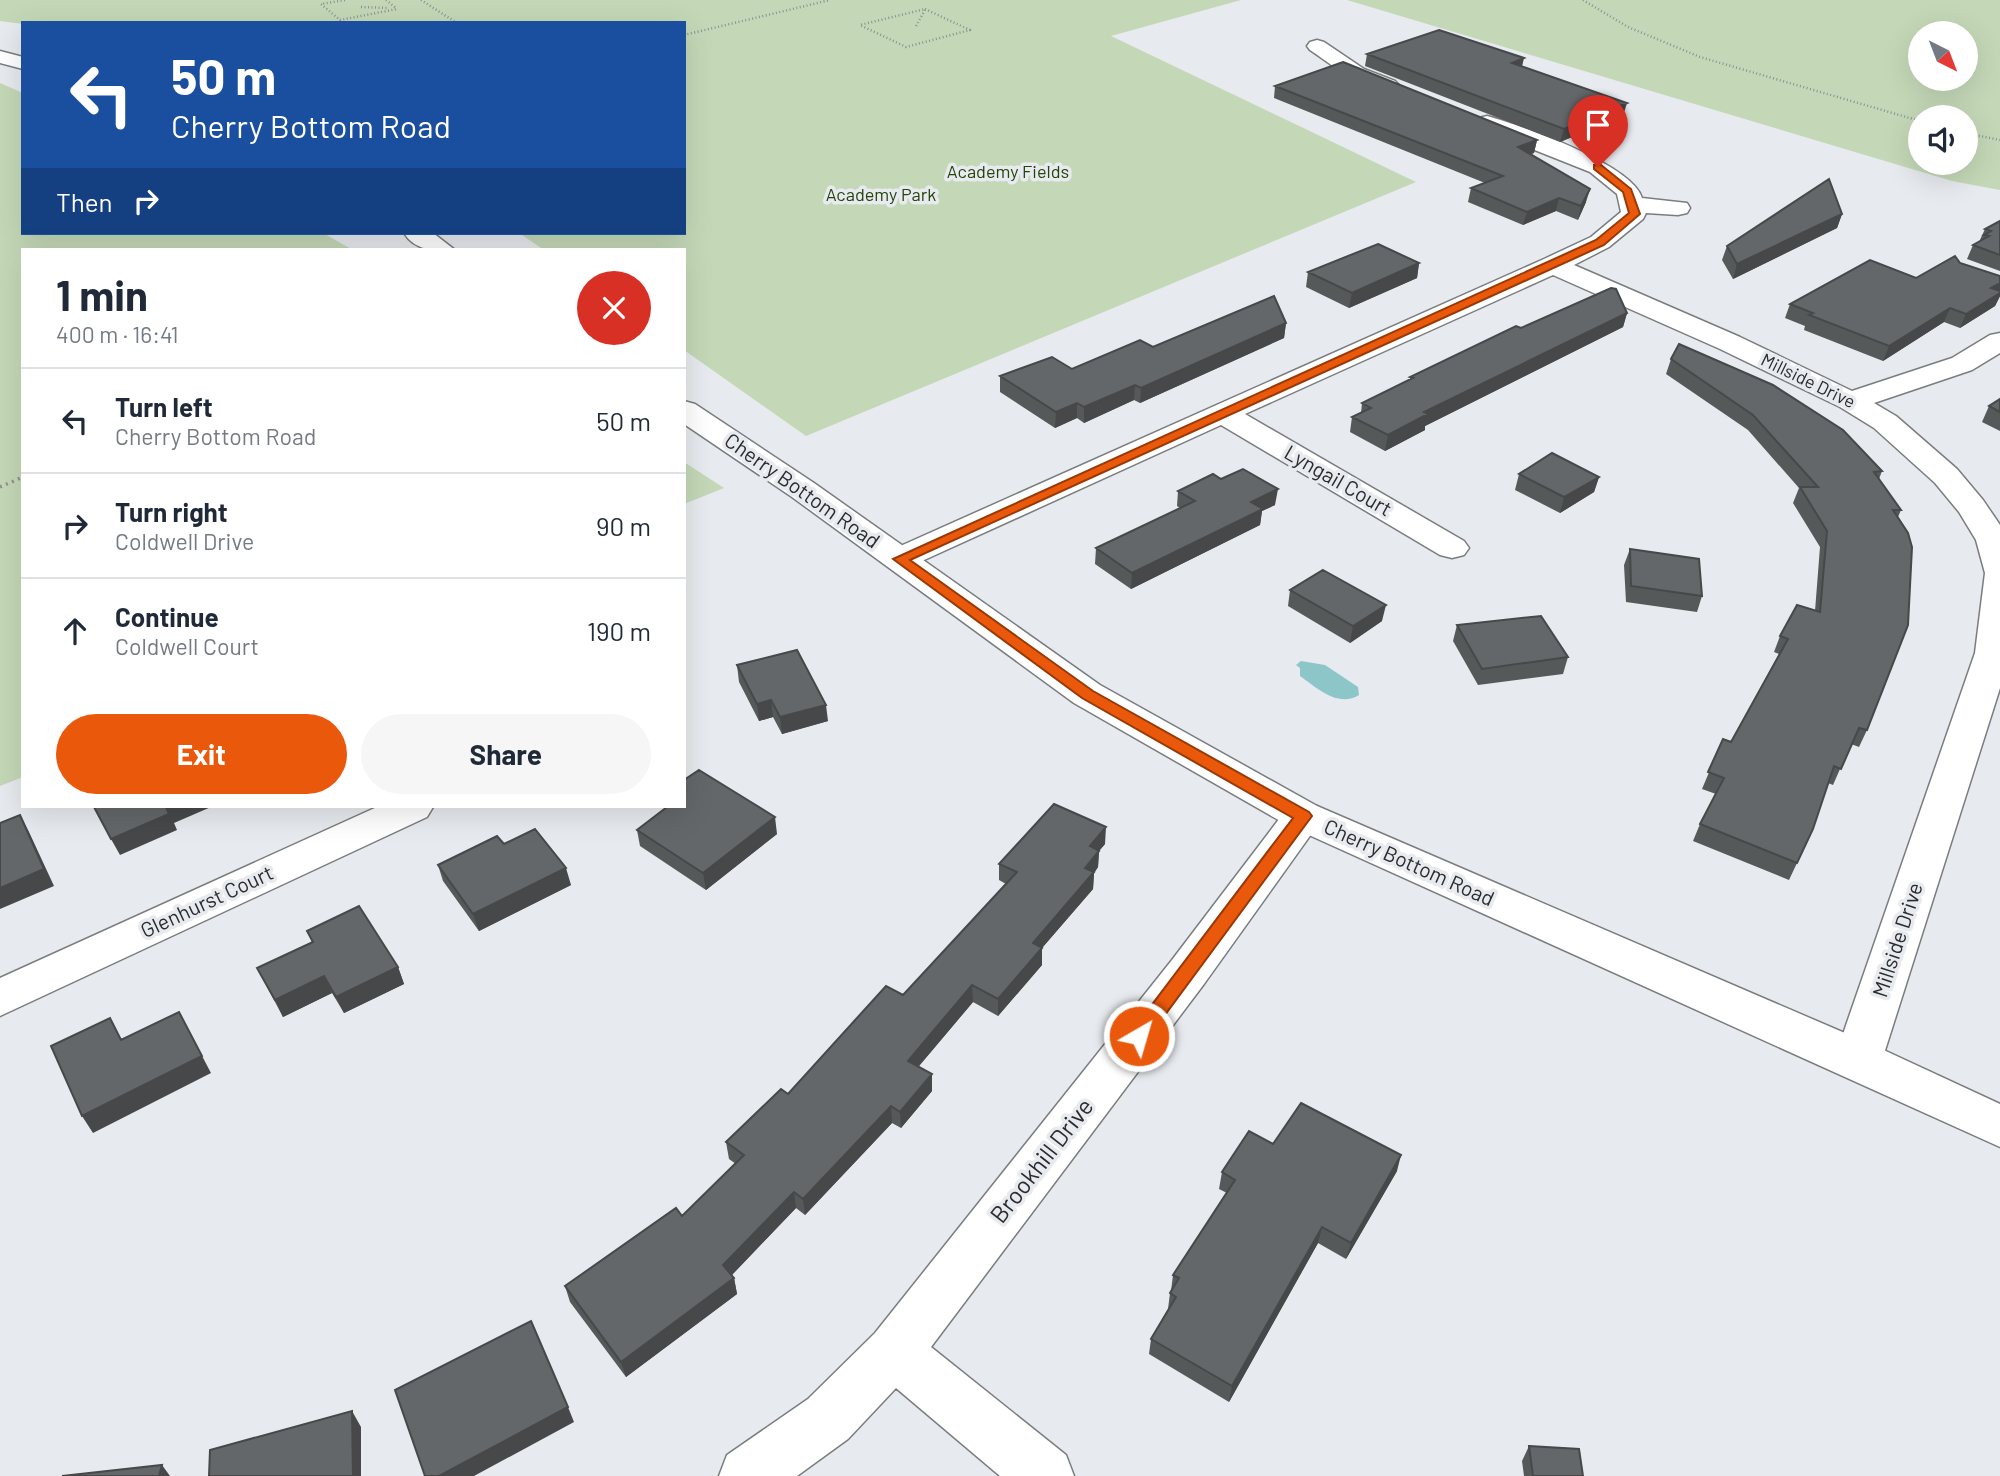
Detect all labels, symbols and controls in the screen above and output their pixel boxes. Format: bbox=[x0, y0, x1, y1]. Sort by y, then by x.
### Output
north arrow bbox=[1908, 21, 1978, 91]
map controls bbox=[1908, 21, 1978, 175]
text: 50 m bbox=[171, 46, 276, 105]
icon: left bbox=[56, 49, 147, 140]
pin bbox=[1568, 95, 1628, 167]
button: sound bbox=[1908, 105, 1978, 175]
text: Cherry Bottom Road bbox=[171, 106, 451, 144]
icon: arrive bbox=[1579, 106, 1617, 144]
park label: Academy Fields bbox=[947, 160, 1069, 182]
icon: right bbox=[127, 182, 165, 220]
park label: Academy Park bbox=[826, 183, 936, 205]
text: Then bbox=[56, 186, 113, 217]
text: 1 min bbox=[56, 269, 148, 319]
button: close bbox=[577, 271, 651, 345]
text: 400 m · 16:41 bbox=[56, 320, 179, 348]
street label: Millside Drive bbox=[1758, 348, 1859, 412]
text: Turn left bbox=[115, 391, 213, 422]
icon: left bbox=[56, 402, 94, 440]
text: 50 m bbox=[596, 405, 651, 436]
text: Cherry Bottom Road bbox=[115, 422, 316, 450]
street label: Cherry Bottom Road bbox=[720, 427, 885, 553]
street label: Lyngail Court bbox=[1281, 439, 1397, 521]
text: Turn right bbox=[115, 496, 228, 527]
icon: right bbox=[56, 507, 94, 545]
text: 90 m bbox=[596, 510, 651, 541]
text: Coldwell Drive bbox=[115, 527, 254, 555]
text: Continue bbox=[115, 601, 219, 632]
icon: ahead bbox=[56, 612, 94, 650]
text: 190 m bbox=[587, 615, 651, 646]
text: Coldwell Court bbox=[115, 632, 259, 660]
button: Exit bbox=[56, 714, 347, 794]
button: Share bbox=[361, 714, 651, 794]
street label: Cherry Bottom Road bbox=[1321, 813, 1499, 910]
street label: Glenhurst Court bbox=[136, 859, 277, 942]
street label: Millside Drive bbox=[1866, 879, 1927, 1000]
position arrow bbox=[1102, 999, 1176, 1073]
street label: Brookhill Drive bbox=[983, 1092, 1098, 1228]

